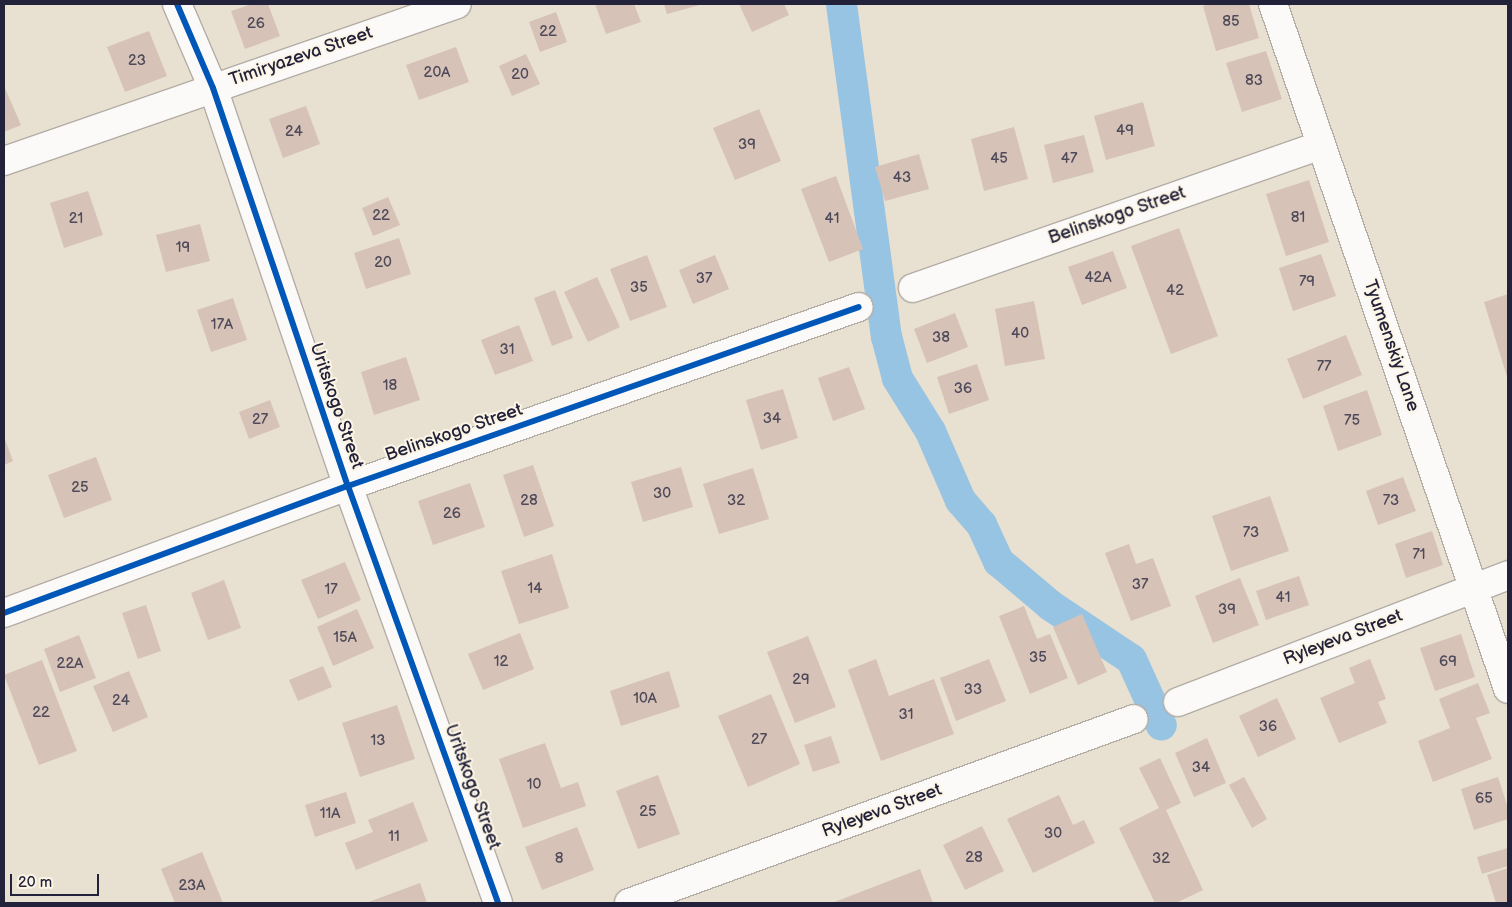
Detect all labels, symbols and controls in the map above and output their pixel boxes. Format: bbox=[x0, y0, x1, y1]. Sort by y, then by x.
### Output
house number: 85 bbox=[1222, 13, 1240, 31]
house number: 26 bbox=[247, 15, 265, 33]
street label: Timiryazeva Street bbox=[226, 22, 376, 92]
house number: 22 bbox=[539, 23, 557, 41]
house number: 23 bbox=[128, 52, 146, 70]
house number: 20А bbox=[424, 64, 450, 82]
house number: 20 bbox=[511, 66, 529, 84]
house number: 83 bbox=[1245, 72, 1263, 90]
house number: 49 bbox=[1116, 122, 1134, 140]
house number: 24 bbox=[285, 123, 303, 141]
house number: 39 bbox=[738, 136, 756, 154]
house number: 45 bbox=[990, 150, 1008, 168]
house number: 47 bbox=[1061, 150, 1077, 168]
house number: 43 bbox=[893, 169, 911, 187]
street label: Belinskogo Street bbox=[1045, 182, 1189, 250]
house number: 22 bbox=[372, 207, 390, 225]
house number: 81 bbox=[1291, 209, 1305, 227]
house number: 21 bbox=[69, 210, 83, 228]
house number: 41 bbox=[825, 210, 839, 228]
house number: 19 bbox=[176, 239, 190, 257]
house number: 20 bbox=[374, 254, 392, 272]
house number: 42А bbox=[1084, 269, 1112, 287]
house number: 37 bbox=[696, 270, 712, 288]
house number: 79 bbox=[1299, 273, 1315, 291]
street label: Tyumenskiy Lane bbox=[1358, 277, 1424, 415]
house number: 35 bbox=[630, 279, 648, 297]
house number: 42 bbox=[1166, 282, 1184, 300]
house number: 17А bbox=[211, 316, 233, 334]
house number: 40 bbox=[1011, 325, 1029, 343]
house number: 38 bbox=[932, 329, 950, 347]
street label: Uritskogo Street bbox=[304, 340, 368, 472]
house number: 31 bbox=[499, 341, 515, 359]
house number: 77 bbox=[1317, 358, 1331, 376]
house number: 18 bbox=[383, 377, 397, 395]
house number: 36 bbox=[954, 380, 972, 398]
street label: Belinskogo Street bbox=[382, 399, 526, 467]
house number: 34 bbox=[763, 410, 781, 428]
house number: 27 bbox=[252, 411, 268, 429]
house number: 75 bbox=[1344, 412, 1360, 430]
house number: 25 bbox=[71, 479, 89, 497]
house number: 30 bbox=[653, 485, 671, 503]
house number: 28 bbox=[520, 492, 538, 510]
house number: 32 bbox=[727, 492, 745, 510]
house number: 73 bbox=[1383, 492, 1399, 510]
house number: 26 bbox=[443, 505, 461, 523]
house number: 73 bbox=[1243, 524, 1259, 542]
house number: 71 bbox=[1412, 546, 1426, 564]
house number: 37 bbox=[1132, 576, 1148, 594]
house number: 14 bbox=[528, 580, 542, 598]
house number: 17 bbox=[324, 581, 338, 599]
house number: 41 bbox=[1276, 589, 1290, 607]
house number: 39 bbox=[1218, 601, 1236, 619]
street label: Ryleyeva Street bbox=[1280, 605, 1406, 671]
house number: 15А bbox=[333, 629, 357, 647]
house number: 35 bbox=[1029, 649, 1047, 667]
house number: 12 bbox=[494, 653, 508, 671]
house number: 69 bbox=[1439, 653, 1457, 671]
house number: 22А bbox=[57, 655, 83, 673]
house number: 29 bbox=[792, 671, 810, 689]
house number: 33 bbox=[964, 681, 982, 699]
house number: 10А bbox=[633, 690, 657, 708]
house number: 24 bbox=[112, 692, 130, 710]
house number: 22 bbox=[32, 704, 50, 722]
house number: 31 bbox=[898, 706, 914, 724]
house number: 36 bbox=[1259, 718, 1277, 736]
street label: Uritskogo Street bbox=[439, 721, 505, 853]
house number: 27 bbox=[751, 731, 767, 749]
house number: 13 bbox=[370, 732, 386, 750]
house number: 34 bbox=[1192, 759, 1210, 777]
house number: 10 bbox=[527, 776, 541, 794]
street label: Ryleyeva Street bbox=[819, 779, 945, 843]
house number: 65 bbox=[1475, 790, 1493, 808]
house number: 25 bbox=[639, 803, 657, 821]
house number: 11А bbox=[320, 805, 340, 823]
house number: 30 bbox=[1044, 825, 1062, 843]
house number: 11 bbox=[388, 828, 400, 846]
house number: 28 bbox=[965, 849, 983, 867]
house number: 8 bbox=[555, 850, 563, 868]
house number: 32 bbox=[1152, 850, 1170, 868]
scale bar bbox=[12, 864, 101, 896]
text: 20 m bbox=[18, 873, 52, 892]
house number: 23А bbox=[179, 877, 205, 895]

